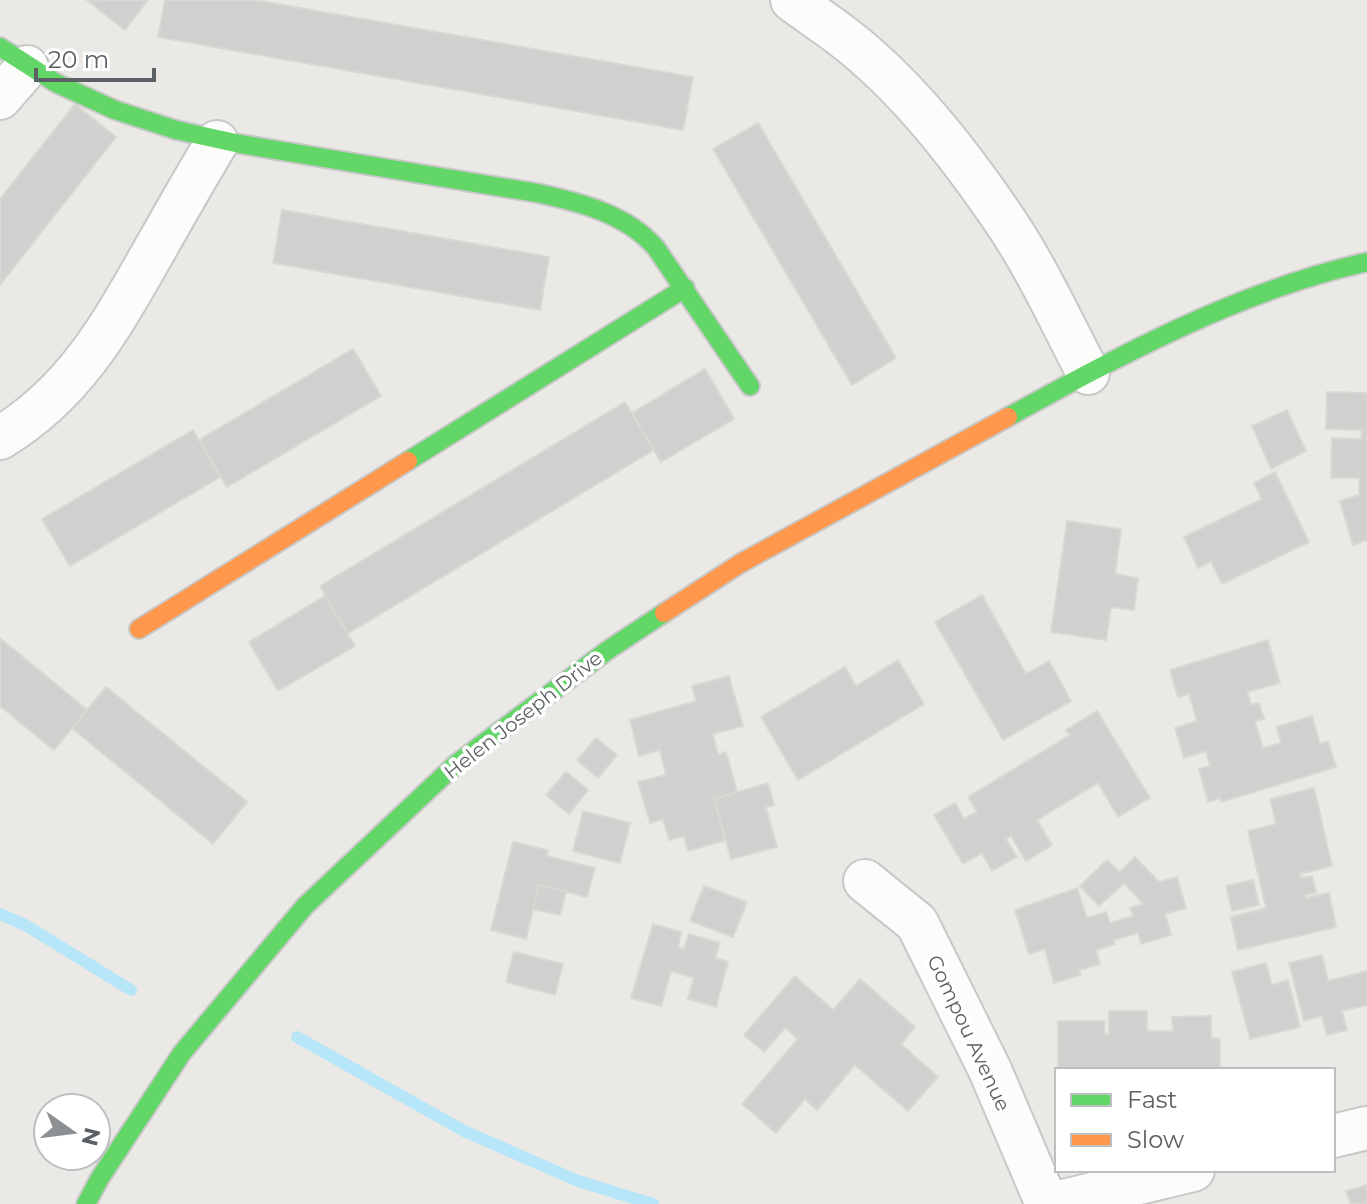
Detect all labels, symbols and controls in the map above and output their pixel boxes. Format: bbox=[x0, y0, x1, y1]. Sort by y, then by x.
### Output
scale bar bbox=[36, 32, 154, 82]
text: 20 m bbox=[48, 45, 109, 74]
street label: Helen Joseph Drive bbox=[439, 646, 607, 784]
street label: Gompou Avenue bbox=[922, 951, 1016, 1115]
legend bbox=[1055, 1068, 1335, 1172]
text: Fast bbox=[1127, 1085, 1178, 1114]
north arrow bbox=[32, 1092, 112, 1172]
text: N bbox=[76, 1125, 106, 1149]
text: Slow bbox=[1127, 1125, 1184, 1154]

